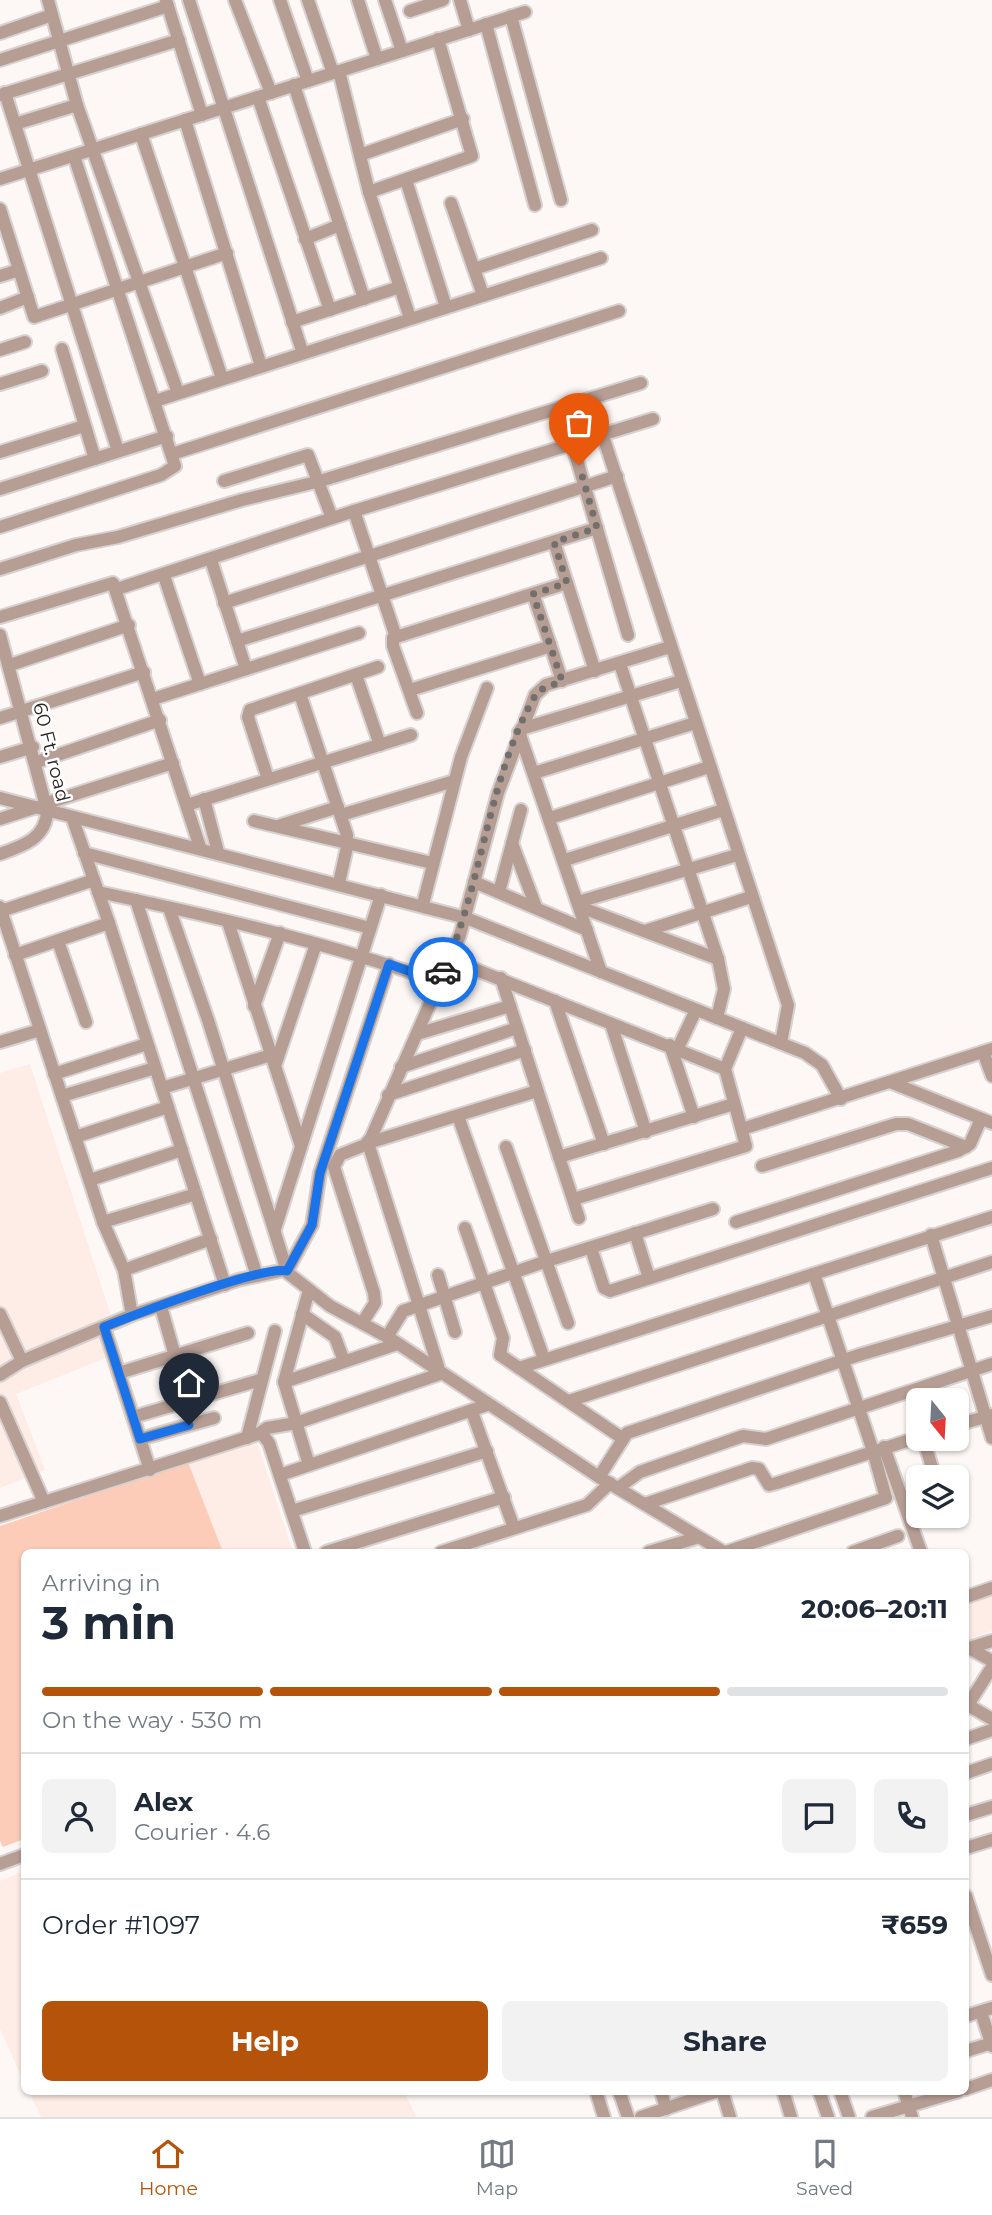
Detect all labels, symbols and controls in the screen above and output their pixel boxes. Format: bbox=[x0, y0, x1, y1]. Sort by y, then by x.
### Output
pin bbox=[549, 393, 609, 465]
icon: bag bbox=[560, 404, 598, 442]
street label: 60 Ft. road bbox=[28, 700, 75, 804]
courier bbox=[408, 937, 478, 1007]
icon: car bbox=[424, 953, 462, 991]
pin bbox=[159, 1353, 219, 1425]
icon: home bbox=[170, 1364, 208, 1402]
north arrow bbox=[906, 1388, 970, 1451]
map controls bbox=[906, 1388, 969, 1528]
button: layers bbox=[906, 1465, 969, 1528]
text: Arriving in bbox=[42, 1569, 161, 1597]
text: 20:06–20:11 bbox=[801, 1593, 948, 1625]
text: 3 min bbox=[42, 1594, 176, 1651]
text: On the way · 530 m bbox=[42, 1706, 262, 1734]
button: person bbox=[42, 1779, 116, 1853]
button: chat bbox=[782, 1779, 856, 1853]
button: phone bbox=[874, 1779, 948, 1853]
text: Alex bbox=[134, 1786, 193, 1818]
text: Courier · 4.6 bbox=[134, 1818, 270, 1846]
text: Order #1097 bbox=[42, 1909, 200, 1941]
text: ₹659 bbox=[881, 1909, 948, 1941]
button: Help bbox=[42, 2001, 488, 2081]
button: Share bbox=[502, 2001, 948, 2081]
tab: Home bbox=[139, 2135, 198, 2200]
tab: Map bbox=[476, 2135, 518, 2200]
tab: Saved bbox=[796, 2135, 853, 2200]

